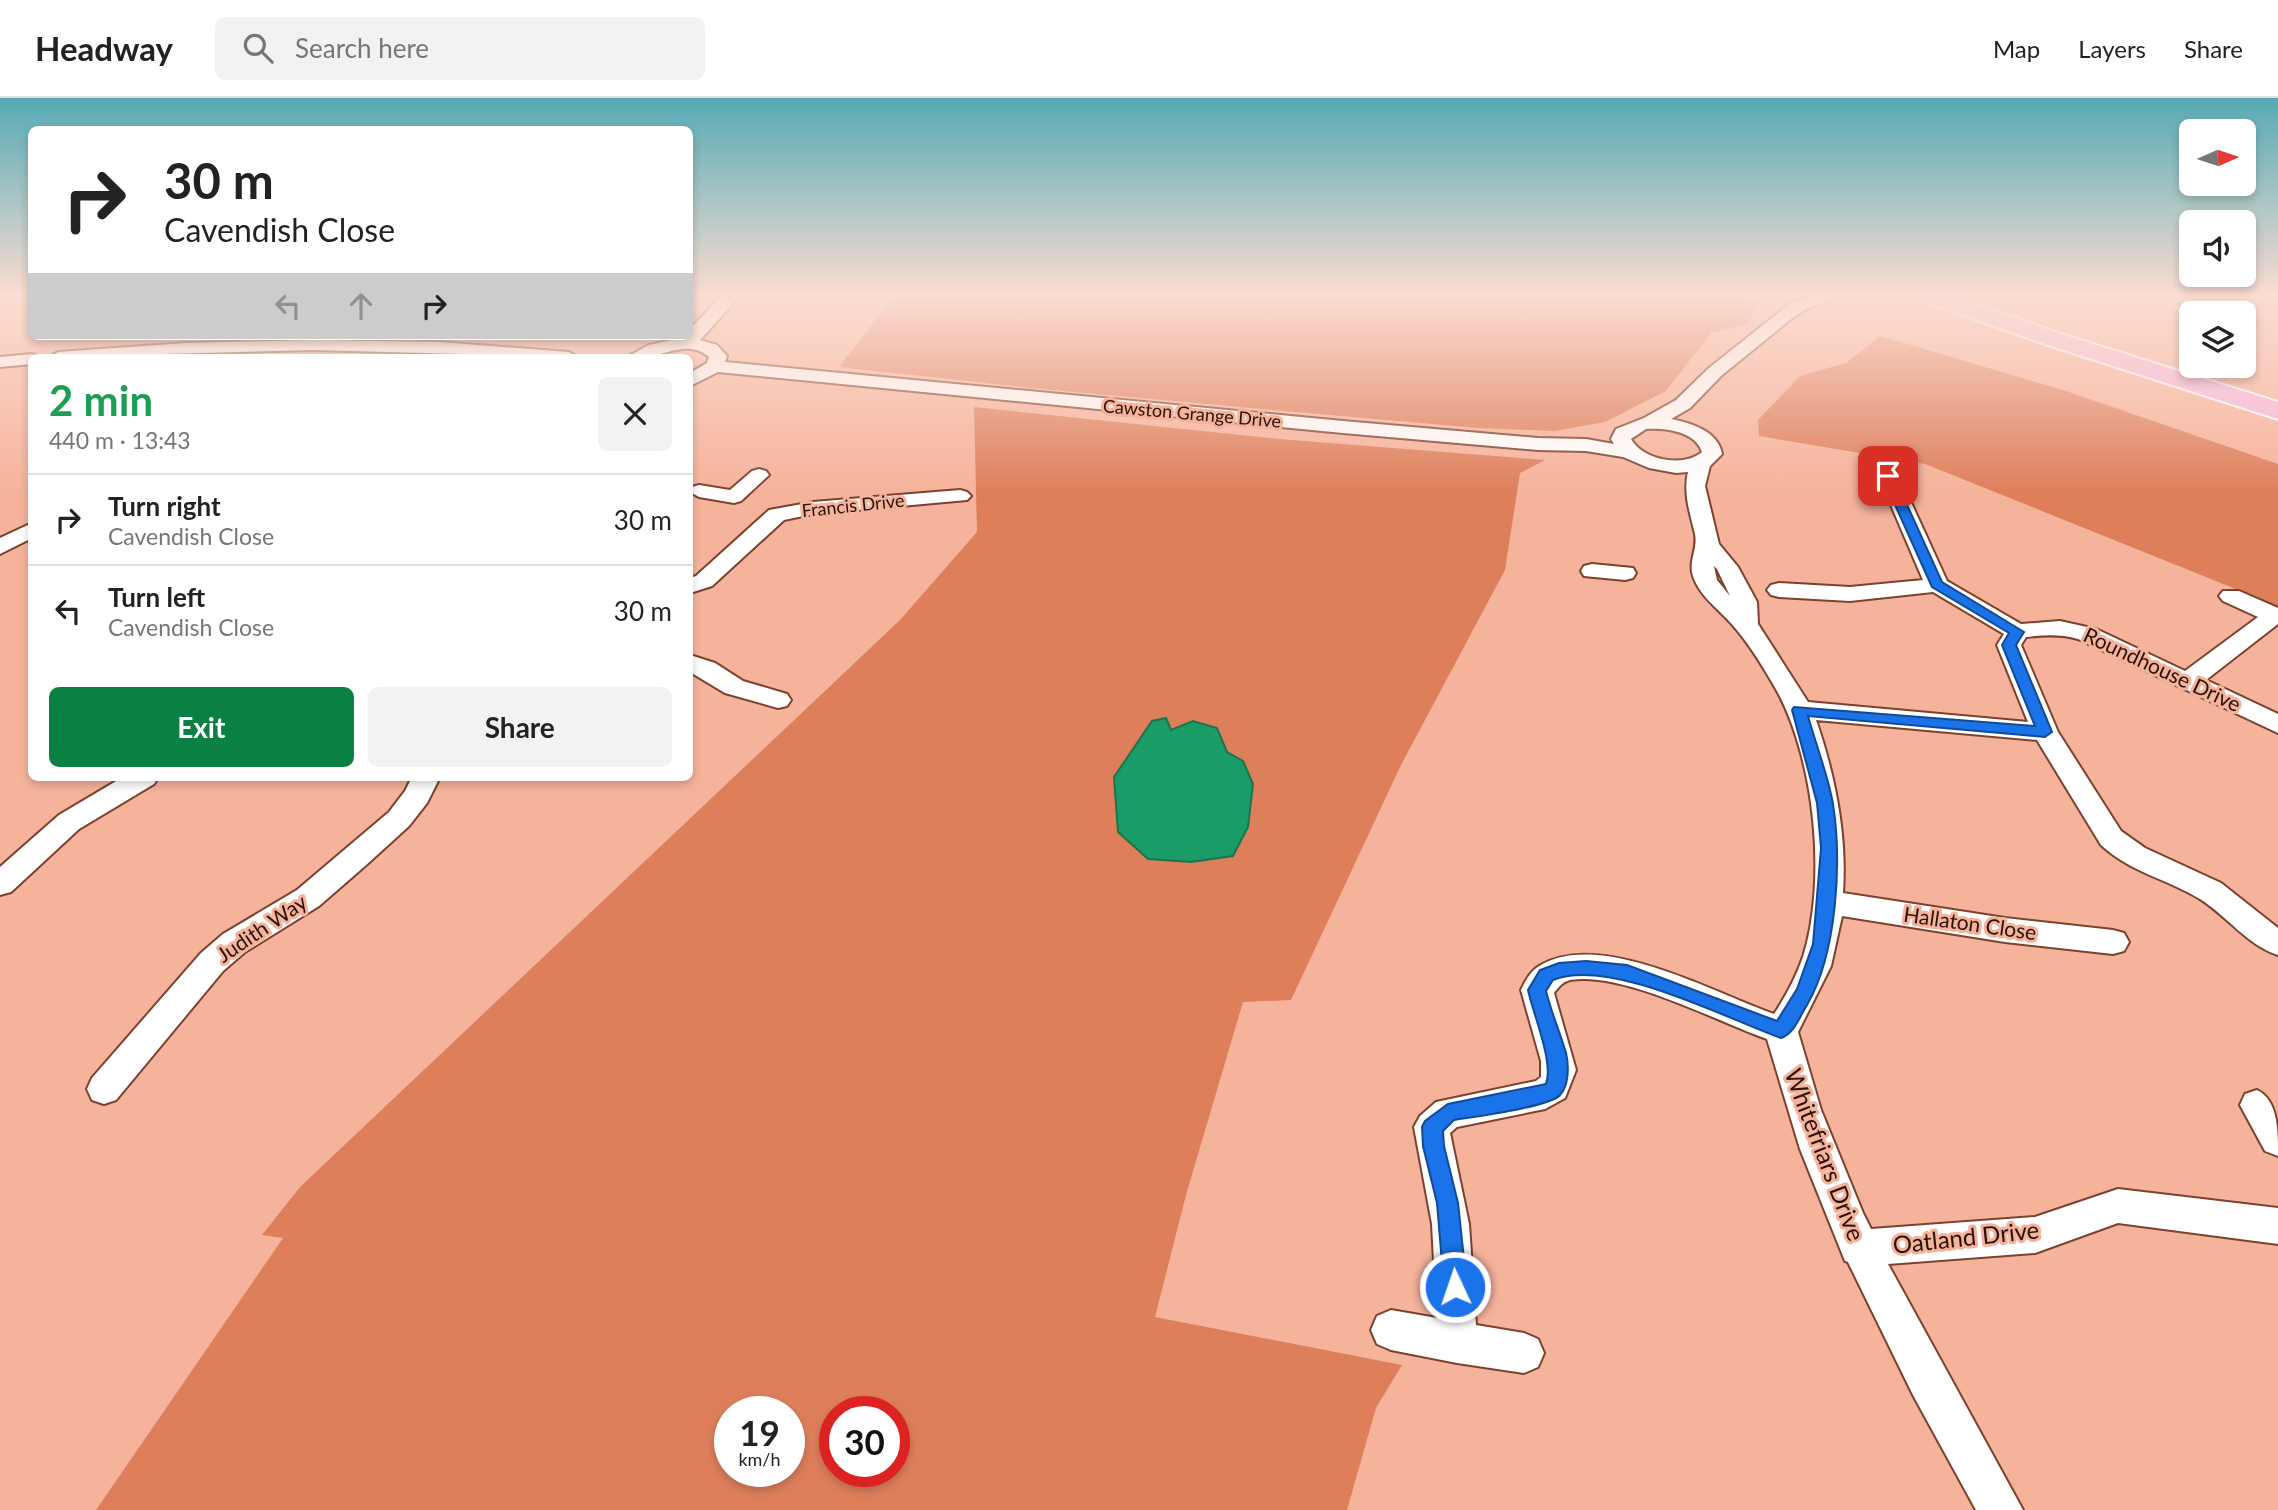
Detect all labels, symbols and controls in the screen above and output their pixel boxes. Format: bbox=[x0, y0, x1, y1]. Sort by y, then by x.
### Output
search box bbox=[215, 17, 705, 80]
text: Headway bbox=[35, 28, 173, 68]
icon: search bbox=[239, 29, 277, 67]
text: Search here bbox=[295, 32, 429, 64]
text: Map bbox=[1993, 34, 2040, 63]
text: Layers bbox=[2078, 34, 2146, 63]
text: Share bbox=[2184, 34, 2243, 63]
north arrow bbox=[2179, 119, 2256, 196]
map controls bbox=[2179, 119, 2256, 378]
text: 30 m bbox=[164, 151, 274, 209]
icon: right bbox=[49, 154, 140, 245]
text: Cavendish Close bbox=[164, 210, 395, 249]
button: sound bbox=[2179, 210, 2256, 287]
icon: left bbox=[269, 287, 307, 325]
icon: ahead bbox=[342, 287, 380, 325]
icon: right bbox=[415, 287, 453, 325]
button: layers bbox=[2179, 301, 2256, 378]
text: 2 min bbox=[49, 375, 153, 425]
button: close bbox=[598, 377, 672, 451]
street label: Cawston Grange Drive bbox=[1102, 394, 1282, 432]
text: 440 m · 13:43 bbox=[49, 426, 191, 454]
pin bbox=[1858, 446, 1918, 506]
icon: arrive bbox=[1869, 457, 1907, 495]
street label: Francis Drive bbox=[801, 489, 905, 521]
text: Turn right bbox=[108, 490, 221, 522]
icon: right bbox=[49, 501, 87, 539]
text: 30 m bbox=[614, 504, 672, 536]
text: Cavendish Close bbox=[108, 522, 274, 550]
text: Turn left bbox=[108, 581, 205, 613]
icon: left bbox=[49, 592, 87, 630]
text: 30 m bbox=[614, 595, 672, 627]
text: Cavendish Close bbox=[108, 613, 274, 641]
street label: Roundhouse Drive bbox=[2080, 621, 2245, 716]
button: Exit bbox=[49, 687, 354, 767]
button: Share bbox=[368, 687, 672, 767]
street label: Judith Way bbox=[211, 889, 311, 967]
street label: Hallaton Close bbox=[1902, 901, 2038, 944]
street label: Whitefriars Drive bbox=[1779, 1064, 1872, 1245]
street label: Oatland Drive bbox=[1891, 1214, 2040, 1259]
position arrow bbox=[1418, 1250, 1492, 1324]
speed limit sign: 30 bbox=[819, 1396, 910, 1487]
text: 19 bbox=[739, 1411, 780, 1453]
text: km/h bbox=[738, 1448, 781, 1470]

